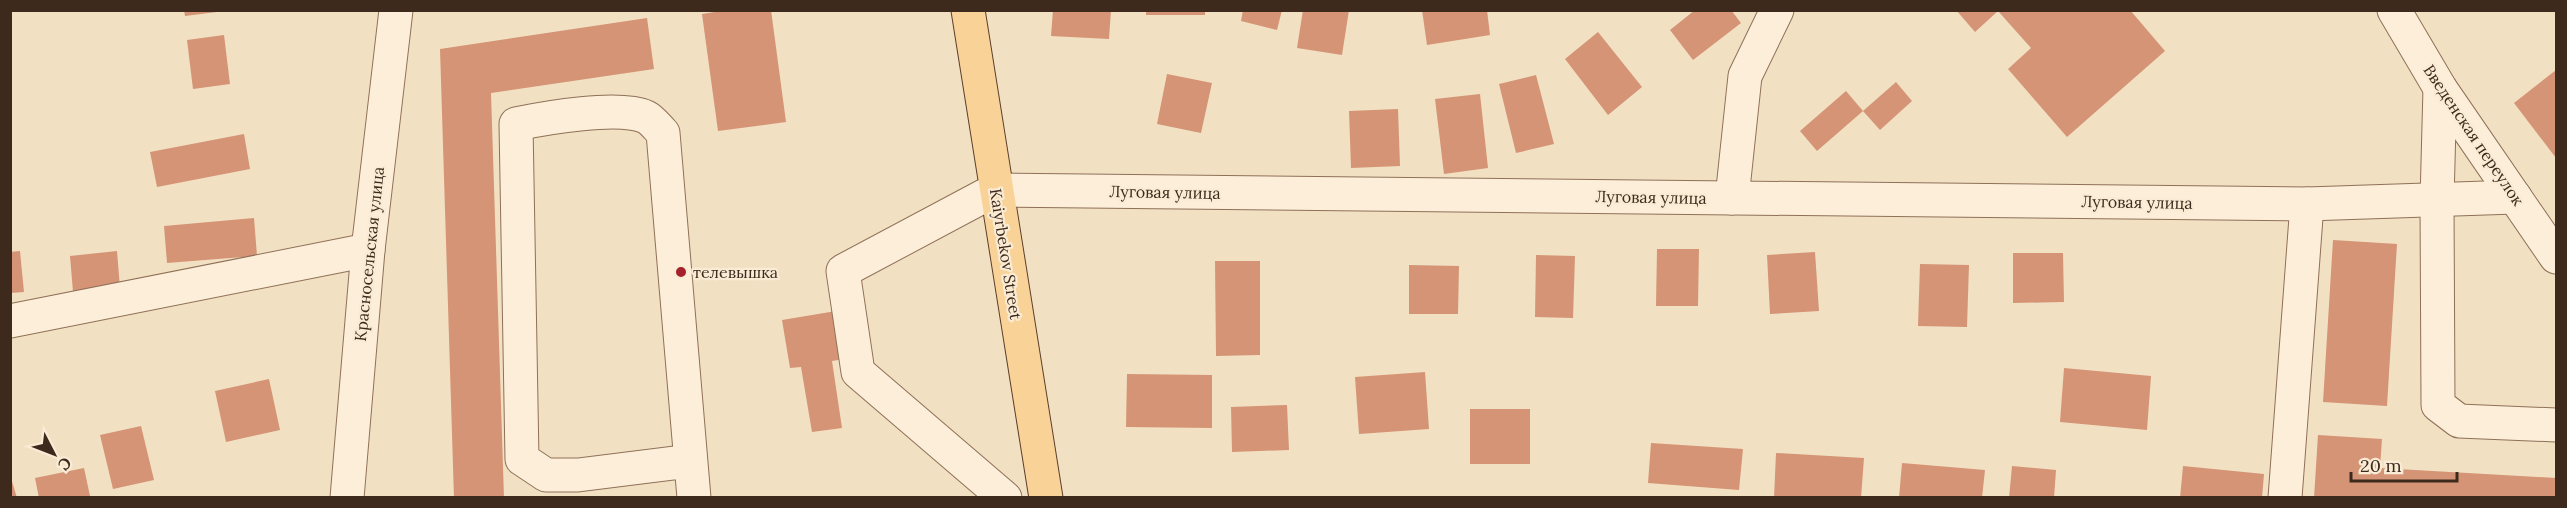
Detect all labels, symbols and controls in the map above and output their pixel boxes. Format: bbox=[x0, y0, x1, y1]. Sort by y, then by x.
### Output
street label: Введенская переулок bbox=[2419, 61, 2529, 210]
street label: Красносельская улица bbox=[350, 166, 388, 342]
street label: Луговая улица bbox=[1109, 181, 1221, 203]
street label: Луговая улица bbox=[1595, 186, 1707, 208]
street label: Kaiyrbekov Street bbox=[986, 187, 1026, 322]
street label: Луговая улица bbox=[2081, 191, 2193, 213]
place label: телевышка bbox=[693, 262, 778, 282]
marker: телевышка bbox=[674, 265, 688, 279]
north arrow bbox=[24, 424, 84, 484]
scale bar bbox=[2351, 445, 2458, 483]
text: С bbox=[54, 453, 76, 475]
text: 20 m bbox=[2360, 454, 2402, 477]

